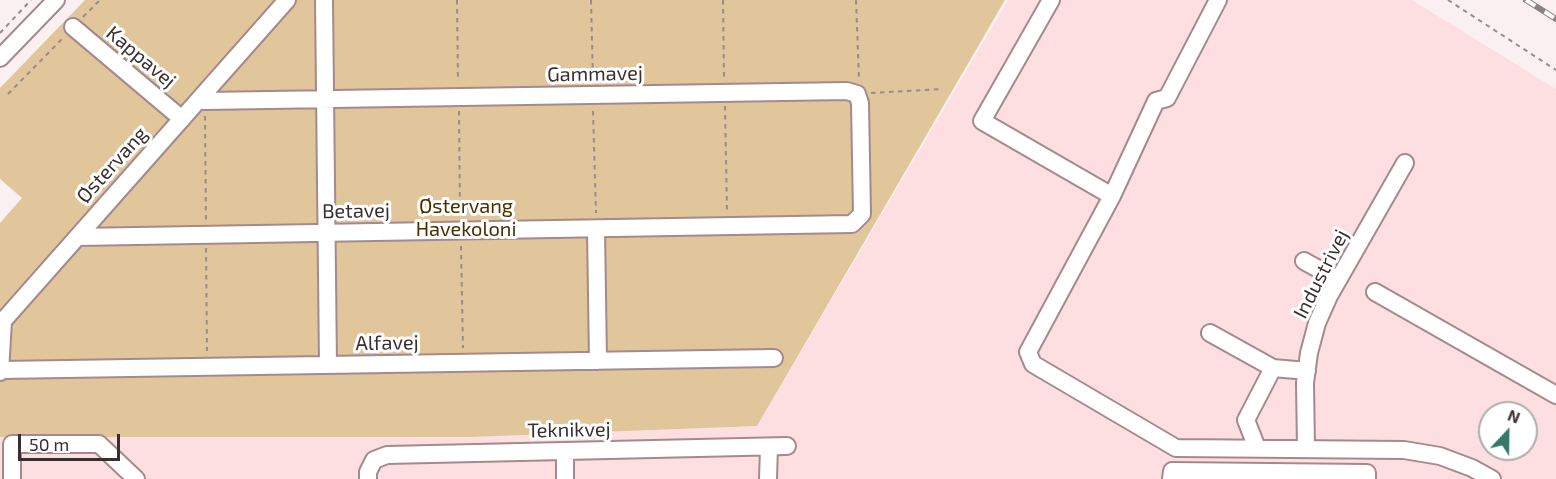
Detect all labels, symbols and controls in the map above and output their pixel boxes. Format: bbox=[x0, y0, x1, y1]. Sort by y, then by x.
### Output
street label: Kappavej bbox=[101, 21, 181, 93]
street label: Gammavej bbox=[547, 61, 643, 87]
street label: Østervang bbox=[72, 122, 152, 208]
park label: Østervang Havekoloni bbox=[416, 194, 516, 241]
street label: Betavej bbox=[322, 198, 390, 224]
street label: Industrivej bbox=[1288, 225, 1354, 323]
street label: Alfavej bbox=[355, 330, 419, 356]
north arrow bbox=[1478, 401, 1538, 461]
text: N bbox=[1505, 405, 1523, 427]
street label: Teknikvej bbox=[527, 417, 611, 443]
scale bar bbox=[21, 422, 123, 460]
text: 50 m bbox=[29, 433, 69, 455]

